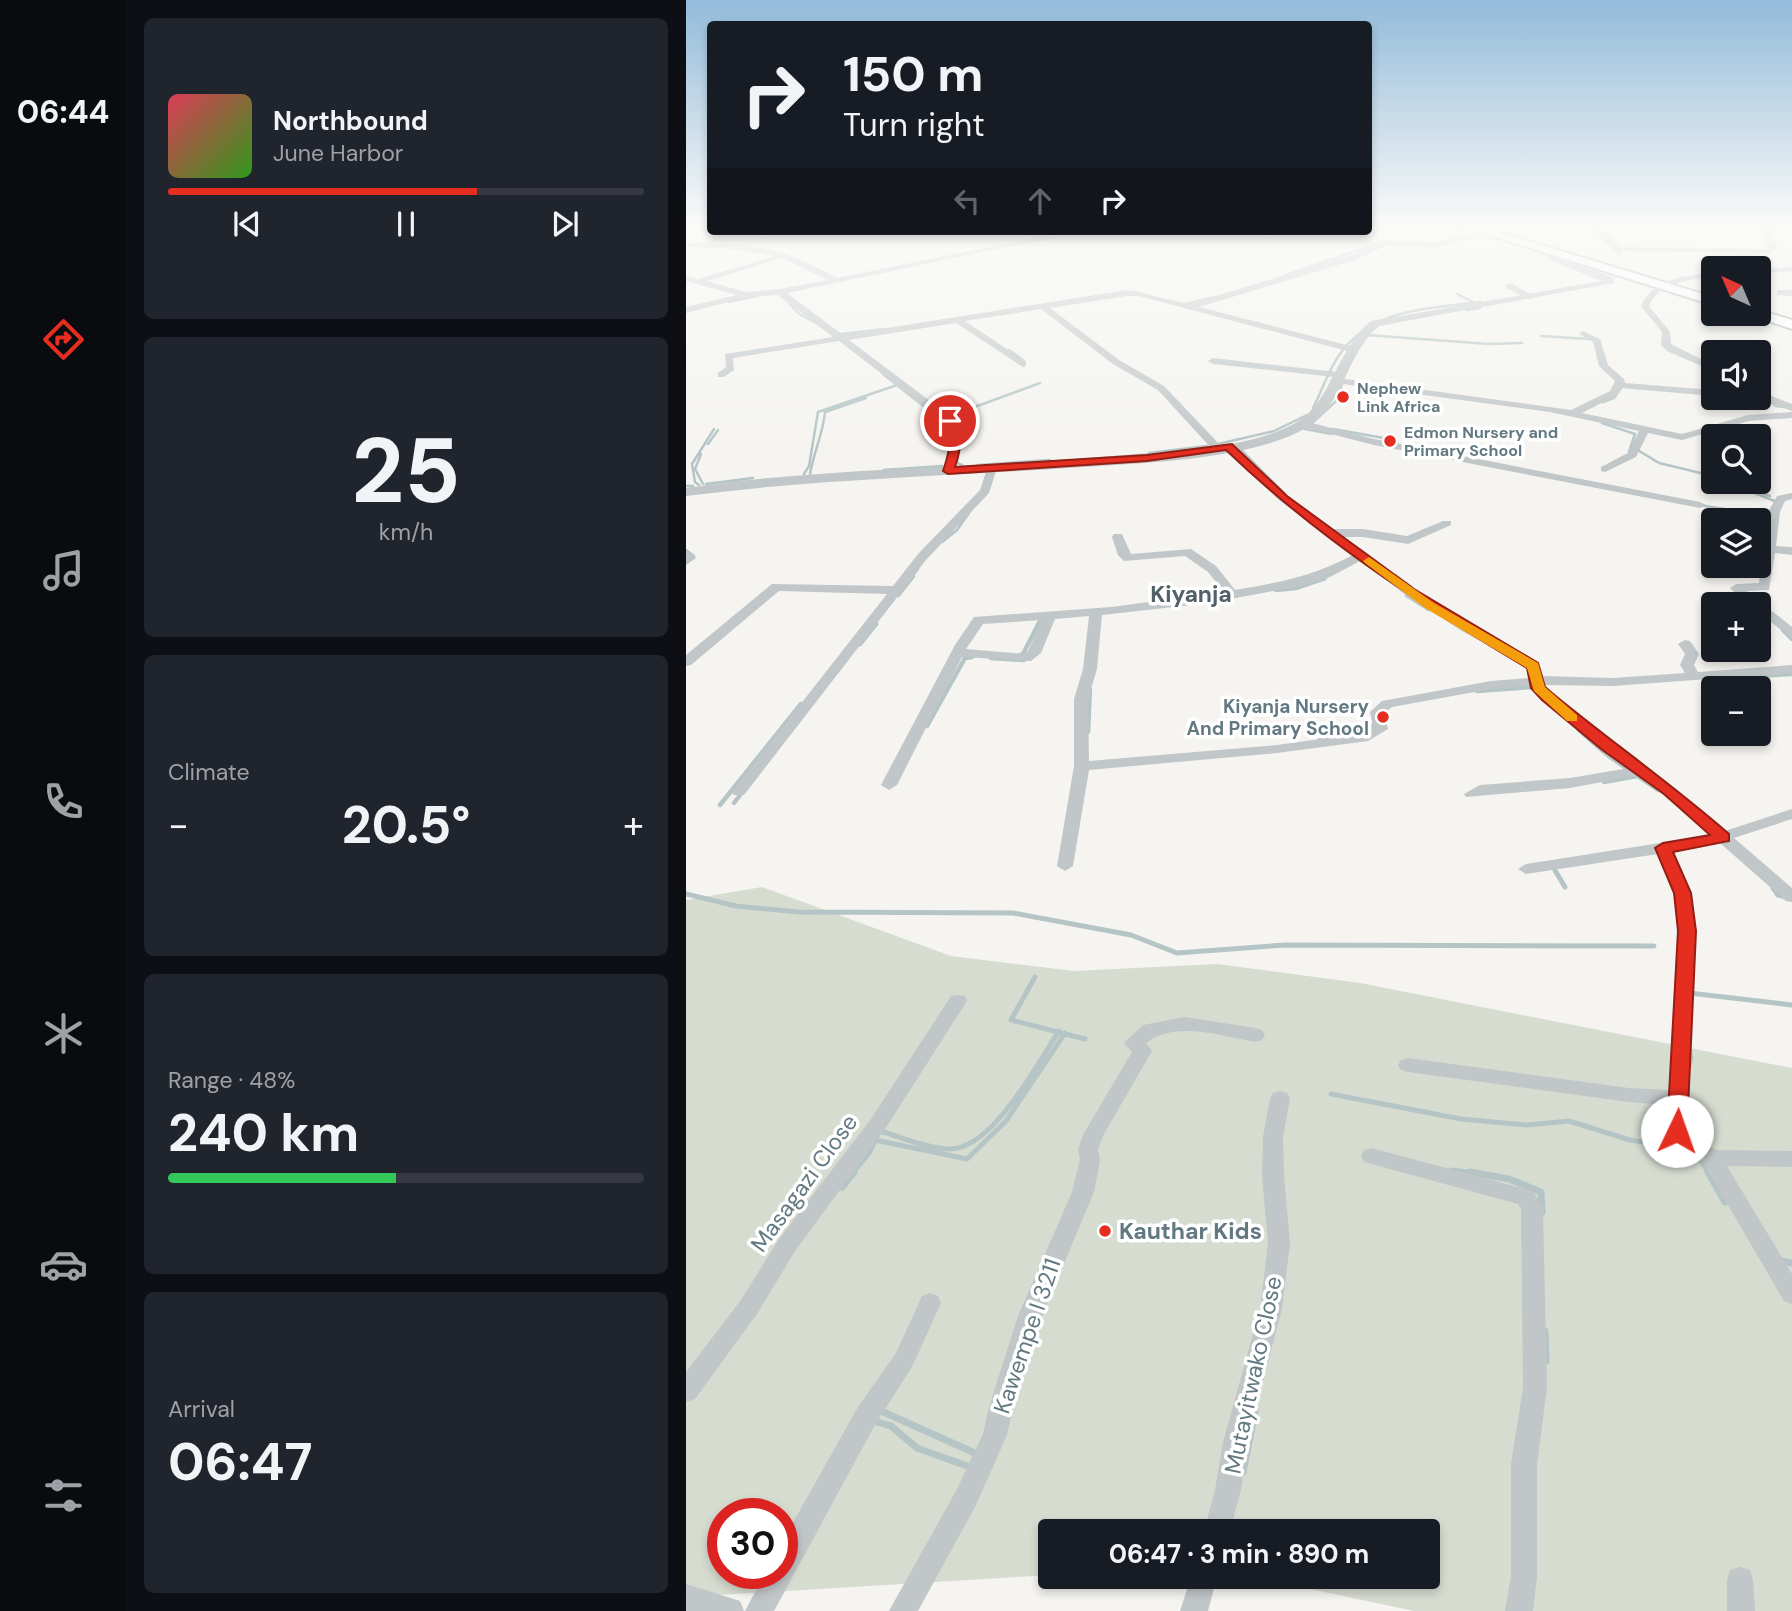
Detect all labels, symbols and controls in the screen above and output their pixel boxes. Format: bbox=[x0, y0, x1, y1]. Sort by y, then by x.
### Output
text: 150 m bbox=[843, 42, 983, 106]
icon: right bbox=[728, 49, 819, 140]
text: 06:44 bbox=[17, 91, 109, 133]
text: Northbound bbox=[273, 104, 428, 138]
text: Turn right bbox=[843, 104, 985, 146]
text: June Harbor bbox=[273, 138, 403, 168]
icon: left bbox=[948, 182, 986, 220]
icon: ahead bbox=[1021, 182, 1059, 220]
icon: right bbox=[1094, 182, 1132, 220]
icon: previous bbox=[228, 205, 266, 243]
icon: pause bbox=[387, 205, 425, 243]
icon: next bbox=[546, 205, 584, 243]
north arrow bbox=[1701, 256, 1771, 326]
map controls bbox=[1701, 256, 1771, 746]
icon: directions bbox=[39, 315, 88, 364]
button: sound bbox=[1701, 340, 1771, 410]
place label: Nephew Link Africa bbox=[1357, 378, 1440, 417]
marker: Nephew Link Africa bbox=[1335, 389, 1351, 405]
pin bbox=[920, 391, 980, 451]
icon: arrive bbox=[931, 402, 969, 440]
text: 25 bbox=[351, 412, 461, 530]
place label: Edmon Nursery and Primary School bbox=[1404, 422, 1558, 461]
button: search bbox=[1701, 424, 1771, 494]
marker: Edmon Nursery and Primary School bbox=[1382, 433, 1398, 449]
button: layers bbox=[1701, 508, 1771, 578]
text: km/h bbox=[379, 517, 433, 547]
icon: music bbox=[39, 546, 88, 595]
district label: Kiyanja bbox=[1150, 579, 1232, 609]
button: + bbox=[1701, 592, 1771, 662]
button: − bbox=[1701, 676, 1771, 746]
place label: Kiyanja Nursery And Primary School bbox=[1187, 694, 1370, 741]
marker: Kiyanja Nursery And Primary School bbox=[1375, 709, 1391, 725]
text: Climate bbox=[168, 757, 250, 787]
icon: phone bbox=[39, 777, 88, 826]
text: 20.5° bbox=[342, 791, 470, 859]
text: − bbox=[168, 800, 189, 850]
text: + bbox=[623, 800, 644, 850]
icon: climate bbox=[39, 1009, 88, 1058]
text: Range · 48% bbox=[168, 1065, 295, 1095]
position arrow bbox=[1640, 1094, 1714, 1168]
text: 240 km bbox=[168, 1099, 359, 1167]
street label: Masagazi Close bbox=[744, 1108, 864, 1258]
place label: Kauthar Kids bbox=[1119, 1216, 1262, 1246]
marker: Kauthar Kids bbox=[1097, 1223, 1113, 1239]
icon: car bbox=[39, 1240, 88, 1289]
street label: Kawempe I 3211 bbox=[986, 1254, 1068, 1418]
street label: Mutayitwako Close bbox=[1217, 1274, 1289, 1476]
text: Arrival bbox=[168, 1394, 235, 1424]
text: 06:47 bbox=[168, 1428, 313, 1496]
icon: filters bbox=[39, 1471, 88, 1520]
speed limit sign: 30 bbox=[707, 1498, 798, 1589]
text: 06:47 · 3 min · 890 m bbox=[1109, 1537, 1369, 1571]

